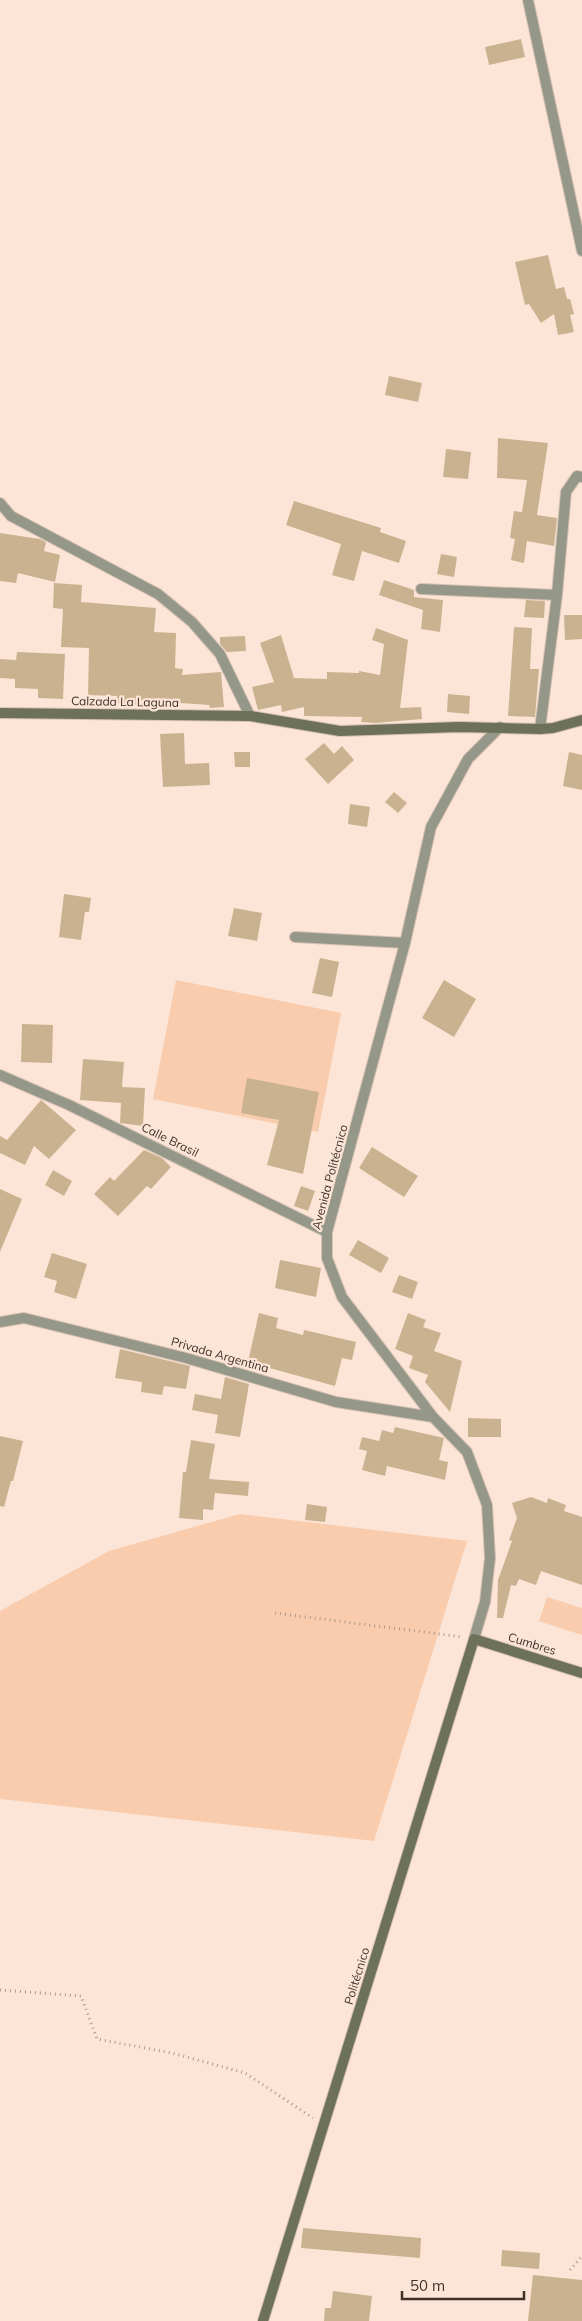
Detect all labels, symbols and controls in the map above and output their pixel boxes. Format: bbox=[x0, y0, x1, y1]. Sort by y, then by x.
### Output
street label: Calzada La Laguna bbox=[71, 693, 179, 710]
street label: Calle Brasil bbox=[139, 1119, 201, 1160]
street label: Avenida Politécnico bbox=[308, 1123, 351, 1231]
street label: Privada Argentina bbox=[169, 1333, 271, 1376]
street label: Cumbres bbox=[506, 1629, 558, 1658]
street label: Politécnico bbox=[341, 1945, 372, 2006]
scale bar bbox=[402, 2268, 524, 2300]
text: 50 m bbox=[410, 2276, 445, 2295]

